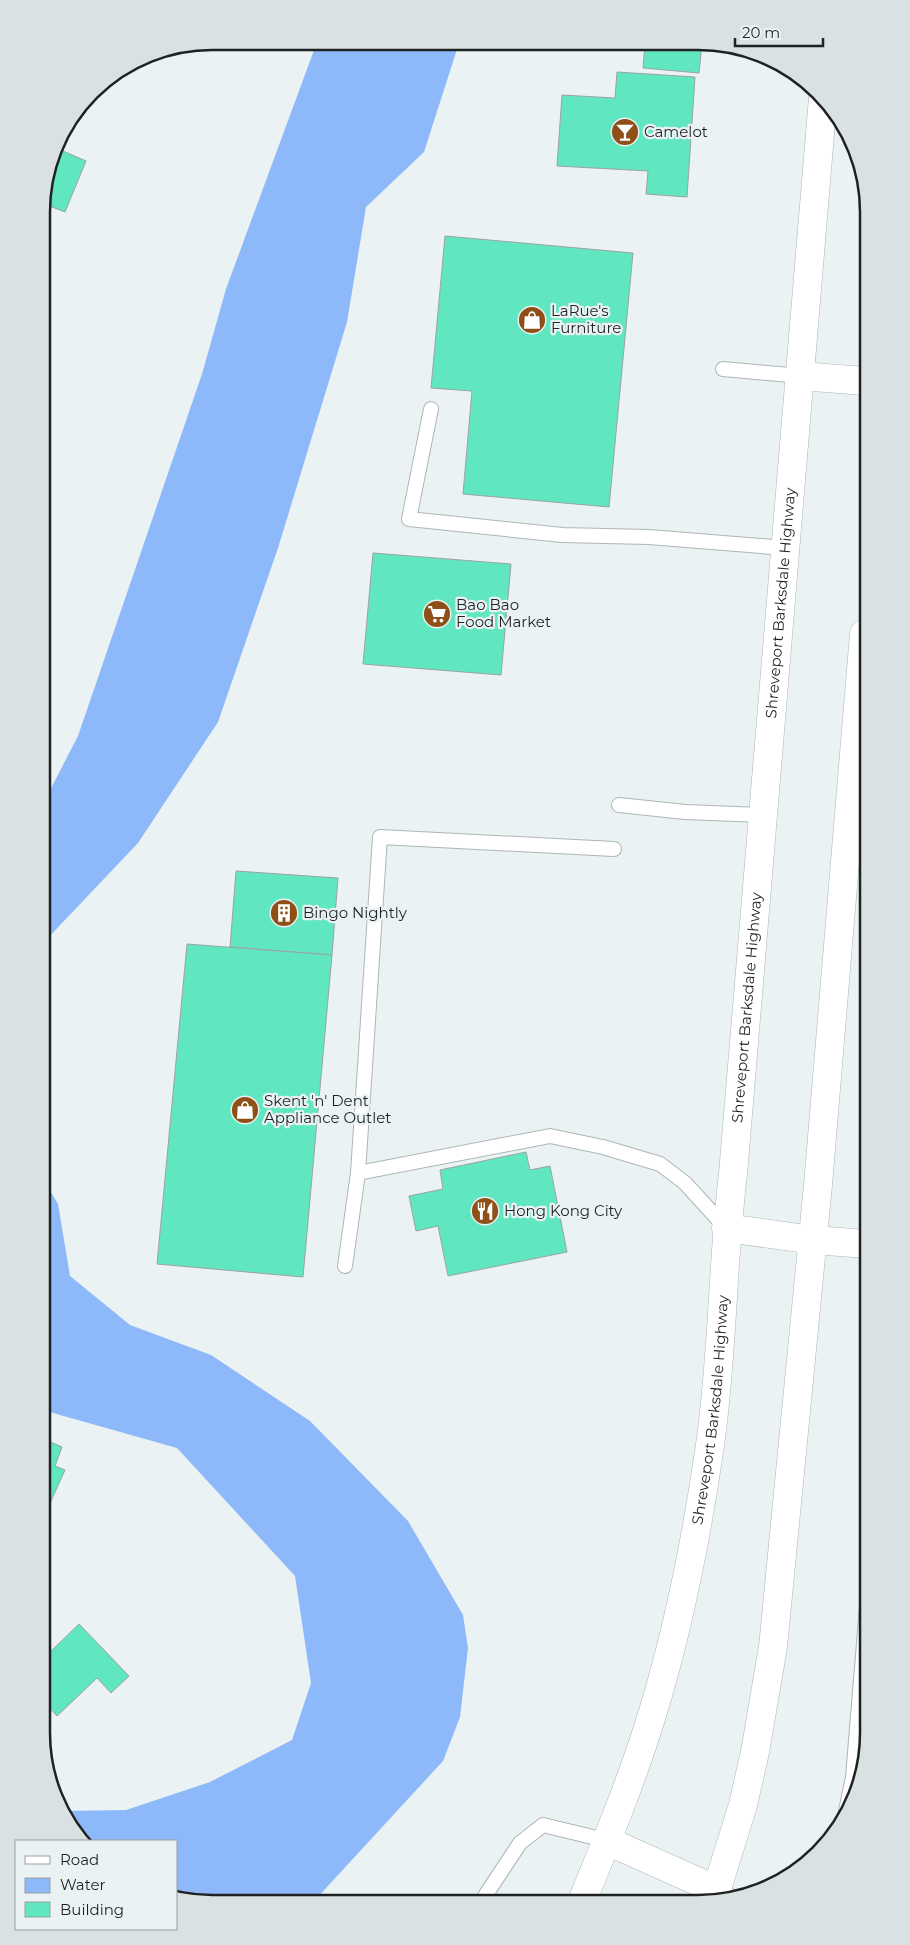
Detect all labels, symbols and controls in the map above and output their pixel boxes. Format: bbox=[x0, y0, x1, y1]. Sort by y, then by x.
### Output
scale bar bbox=[735, 15, 822, 47]
text: 20 m bbox=[742, 23, 780, 42]
bar icon: Camelot bbox=[610, 117, 640, 147]
place label: Camelot bbox=[644, 122, 708, 141]
place label: LaRue's Furniture bbox=[551, 301, 621, 337]
shop icon: LaRue's Furniture bbox=[517, 305, 547, 335]
street label: Shreveport Barksdale Highway bbox=[761, 486, 799, 719]
place label: Bao Bao Food Market bbox=[456, 595, 551, 631]
supermarket icon: Bao Bao Food Market bbox=[422, 599, 452, 629]
street label: Shreveport Barksdale Highway bbox=[727, 891, 766, 1124]
building icon: Bingo Nightly bbox=[269, 898, 299, 928]
place label: Bingo Nightly bbox=[303, 903, 408, 922]
place label: Skent 'n' Dent Appliance Outlet bbox=[264, 1091, 391, 1127]
shop icon: Skent 'n' Dent Appliance Outlet bbox=[230, 1095, 260, 1125]
restaurant icon: Hong Kong City bbox=[470, 1196, 500, 1226]
place label: Hong Kong City bbox=[504, 1201, 623, 1220]
street label: Shreveport Barksdale Highway bbox=[687, 1293, 732, 1526]
legend bbox=[15, 1840, 178, 1930]
text: Road bbox=[60, 1850, 99, 1869]
text: Water bbox=[60, 1875, 106, 1894]
text: Building bbox=[60, 1900, 124, 1919]

